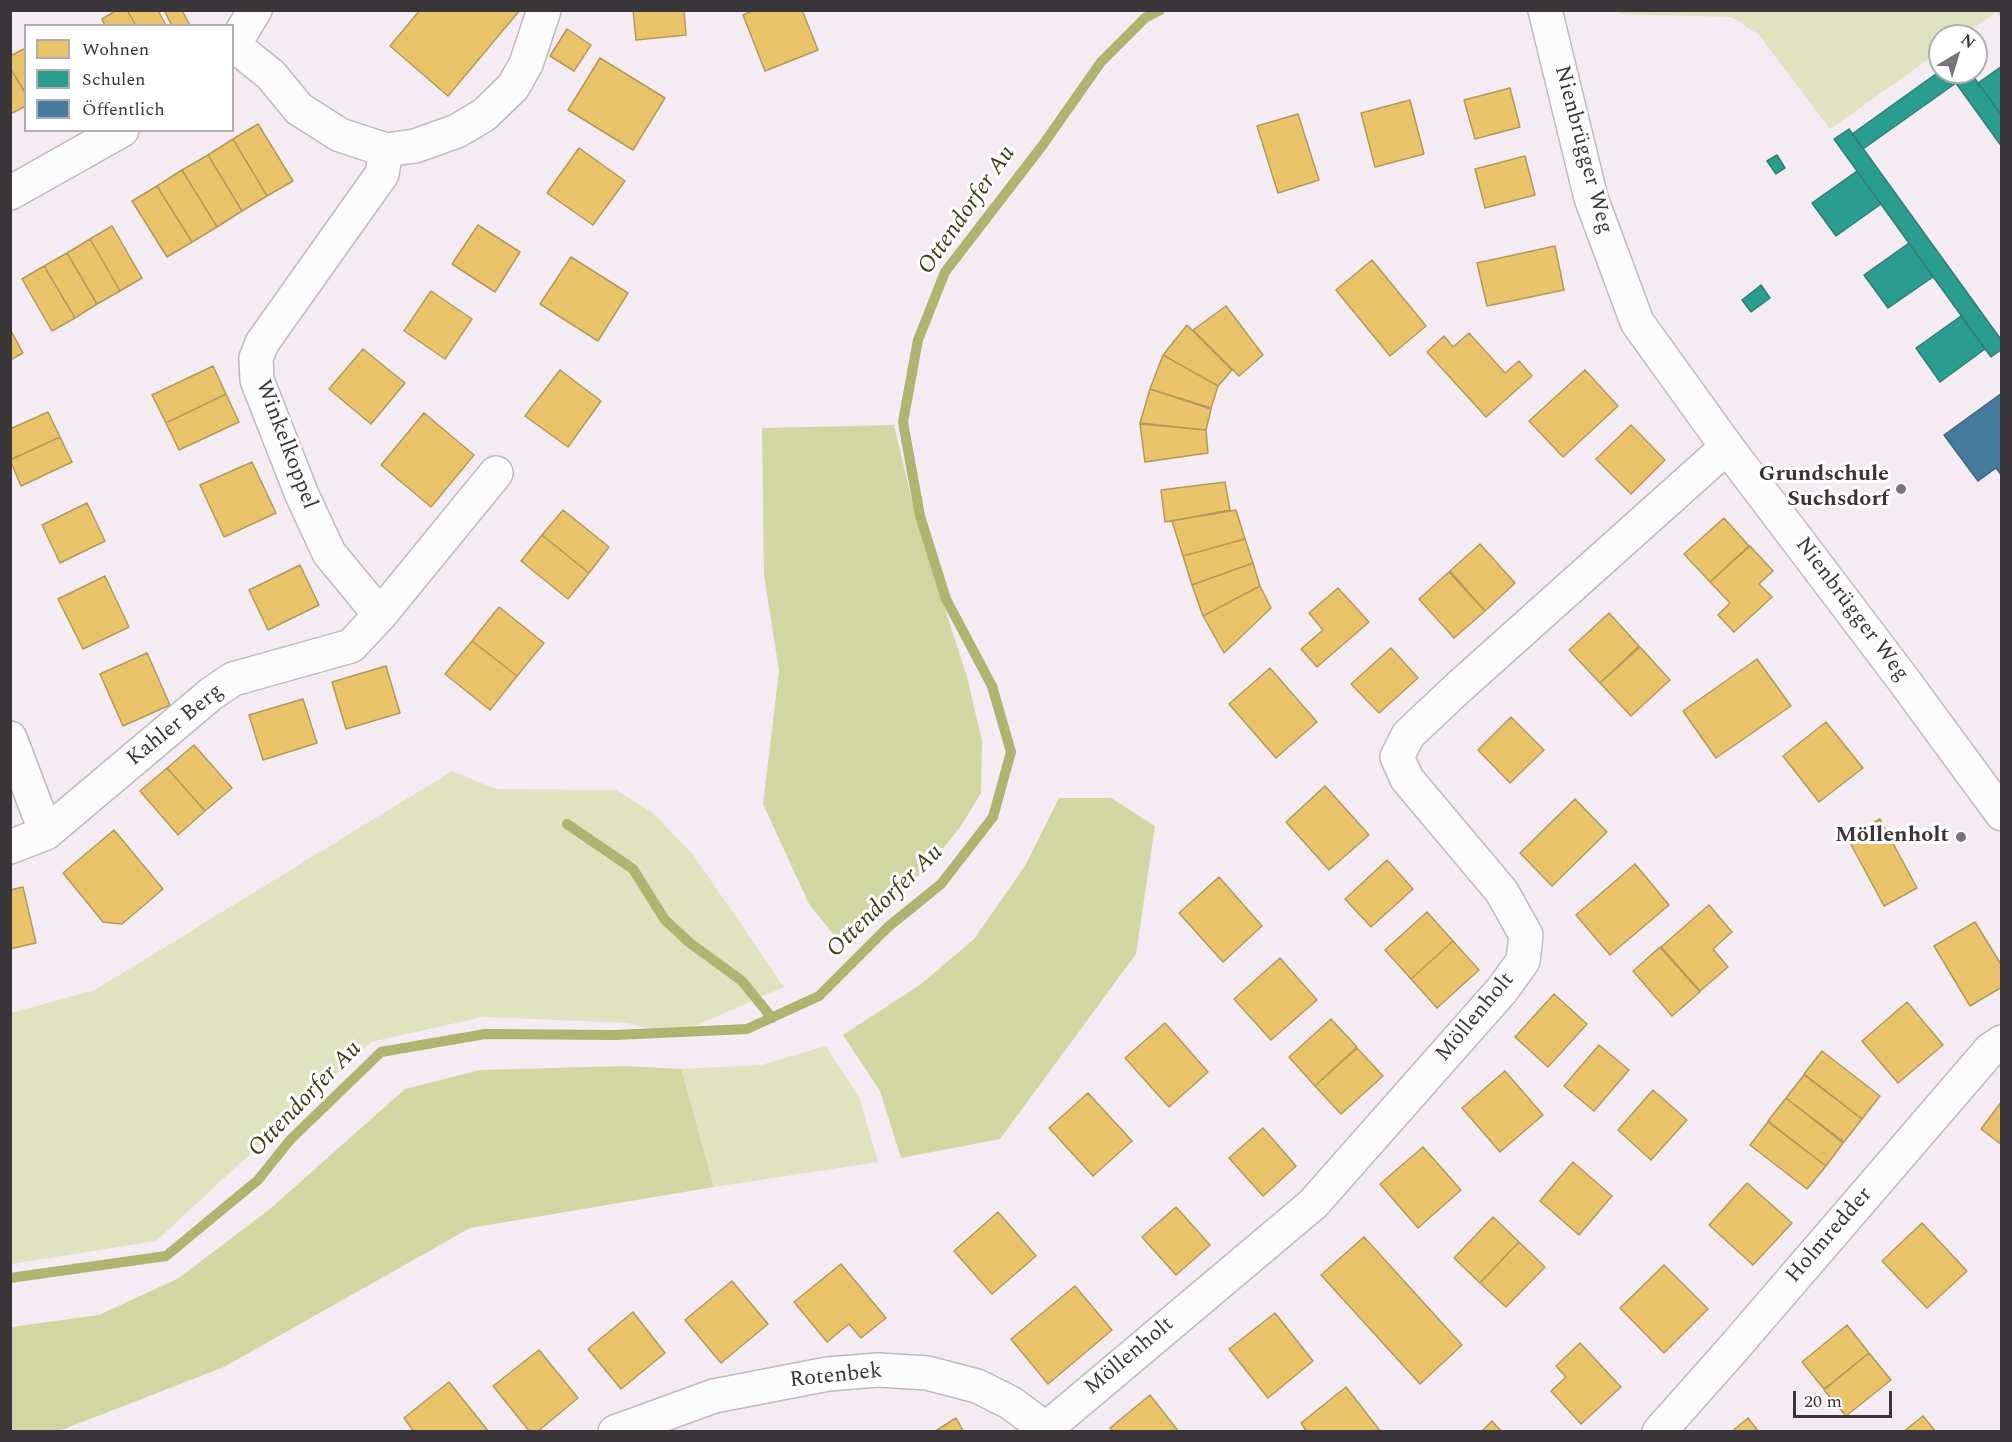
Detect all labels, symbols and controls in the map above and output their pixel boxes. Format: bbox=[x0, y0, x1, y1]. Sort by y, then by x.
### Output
legend bbox=[24, 24, 234, 132]
north arrow bbox=[1928, 24, 1988, 84]
text: N bbox=[1955, 28, 1980, 55]
text: Wohnen bbox=[82, 36, 149, 63]
street label: Nienbrügger Weg bbox=[1547, 63, 1617, 237]
text: Schulen bbox=[82, 66, 146, 93]
text: Öffentlich bbox=[82, 96, 165, 123]
water label: Ottendorfer Au bbox=[913, 141, 1023, 281]
street label: Winkelkoppel bbox=[248, 377, 322, 513]
place label: Grundschule Suchsdorf bbox=[1759, 463, 1889, 514]
marker: Grundschule Suchsdorf bbox=[1894, 482, 1908, 496]
street label: Nienbrügger Weg bbox=[1788, 533, 1914, 687]
street label: Kahler Berg bbox=[123, 679, 229, 773]
place label: Möllenholt bbox=[1835, 824, 1949, 850]
marker: Möllenholt bbox=[1954, 830, 1968, 844]
water label: Ottendorfer Au bbox=[822, 839, 950, 965]
street label: Möllenholt bbox=[1431, 968, 1521, 1068]
water label: Ottendorfer Au bbox=[243, 1036, 369, 1164]
street label: Holmredder bbox=[1781, 1183, 1879, 1289]
street label: Möllenholt bbox=[1080, 1312, 1180, 1402]
street label: Rotenbek bbox=[788, 1359, 884, 1395]
scale bar bbox=[1796, 1379, 1895, 1417]
text: 20 m bbox=[1804, 1388, 1842, 1415]

